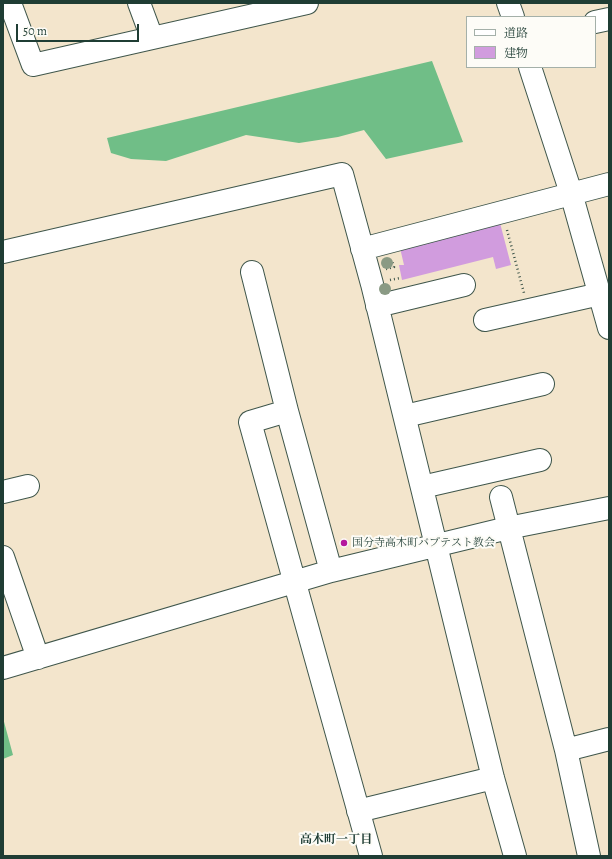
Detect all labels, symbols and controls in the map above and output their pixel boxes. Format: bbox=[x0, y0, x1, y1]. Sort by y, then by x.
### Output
scale bar bbox=[18, 16, 141, 42]
legend bbox=[466, 16, 596, 68]
text: 50 m bbox=[23, 23, 47, 39]
text: 道路 bbox=[504, 25, 528, 41]
text: 建物 bbox=[504, 45, 528, 61]
place label: 国分寺高木町バプテスト教会 bbox=[352, 536, 495, 550]
marker: 国分寺高木町バプテスト教会 bbox=[339, 538, 349, 548]
district label: 高木町一丁目 bbox=[300, 833, 372, 847]

